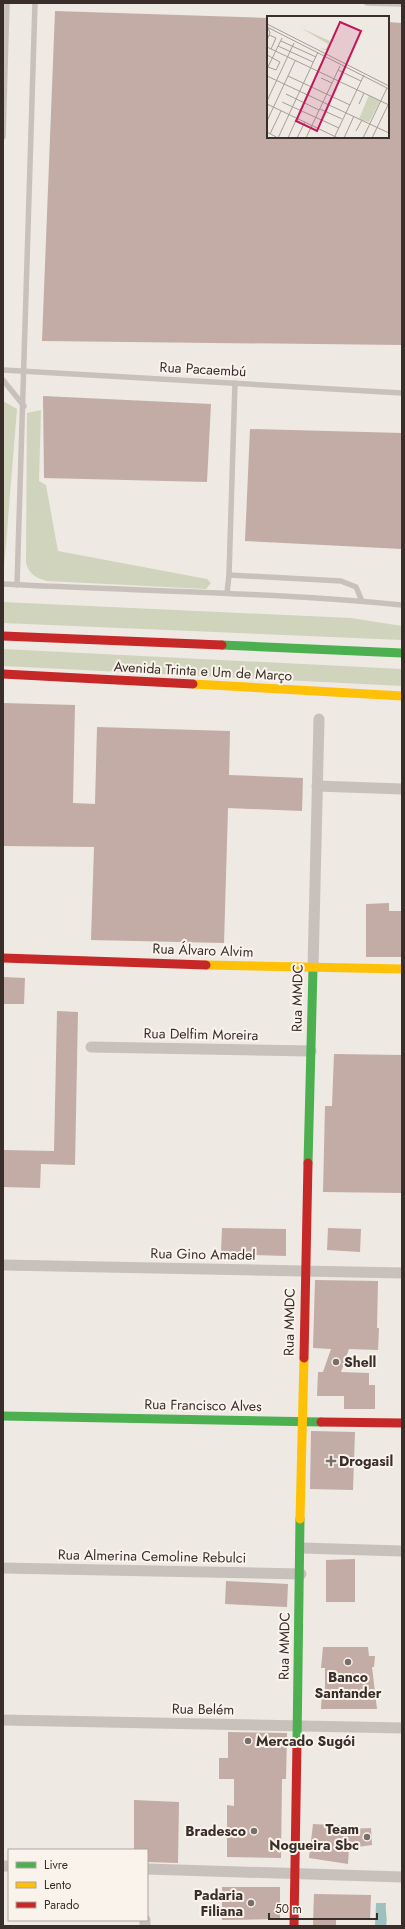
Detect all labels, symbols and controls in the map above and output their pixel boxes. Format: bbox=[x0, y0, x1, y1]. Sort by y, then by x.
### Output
inset map bbox=[267, 16, 389, 138]
street label: Rua Pacaembú bbox=[159, 357, 247, 381]
street label: Avenida Trinta e Um de Março bbox=[113, 656, 293, 686]
street label: Rua Álvaro Alvim bbox=[152, 938, 254, 962]
street label: Rua MMDC bbox=[286, 964, 308, 1032]
street label: Rua Delfim Moreira bbox=[143, 1023, 259, 1045]
street label: Rua Gino Amadel bbox=[150, 1243, 256, 1265]
street label: Rua MMDC bbox=[278, 1288, 300, 1356]
place label: Shell bbox=[344, 1352, 376, 1372]
marker: Shell bbox=[331, 1357, 341, 1367]
street label: Rua Francisco Alves bbox=[144, 1394, 262, 1416]
place label: Drogasil bbox=[339, 1451, 393, 1471]
marker: Drogasil bbox=[326, 1456, 336, 1466]
street label: Rua Almerina Cemoline Rebulci bbox=[58, 1544, 246, 1568]
street label: Rua MMDC bbox=[273, 1612, 295, 1680]
marker: Banco Santander bbox=[343, 1657, 353, 1667]
place label: Banco Santander bbox=[315, 1667, 382, 1703]
street label: Rua Belém bbox=[172, 1698, 234, 1720]
place label: Mercado Sugói bbox=[256, 1731, 355, 1751]
marker: Mercado Sugói bbox=[243, 1736, 253, 1746]
place label: Team Nogueira Sbc bbox=[269, 1819, 359, 1855]
place label: Bradesco bbox=[185, 1821, 246, 1841]
marker: Bradesco bbox=[249, 1826, 259, 1836]
marker: Team Nogueira Sbc bbox=[362, 1832, 372, 1842]
legend bbox=[8, 1849, 148, 1921]
text: Livre bbox=[44, 1856, 68, 1874]
text: Lento bbox=[44, 1876, 72, 1894]
place label: Padaria Filiana bbox=[194, 1885, 243, 1921]
scale bar bbox=[269, 1895, 377, 1921]
text: Parado bbox=[44, 1896, 80, 1914]
marker: Padaria Filiana bbox=[246, 1898, 256, 1908]
text: 50 m bbox=[275, 1900, 302, 1918]

